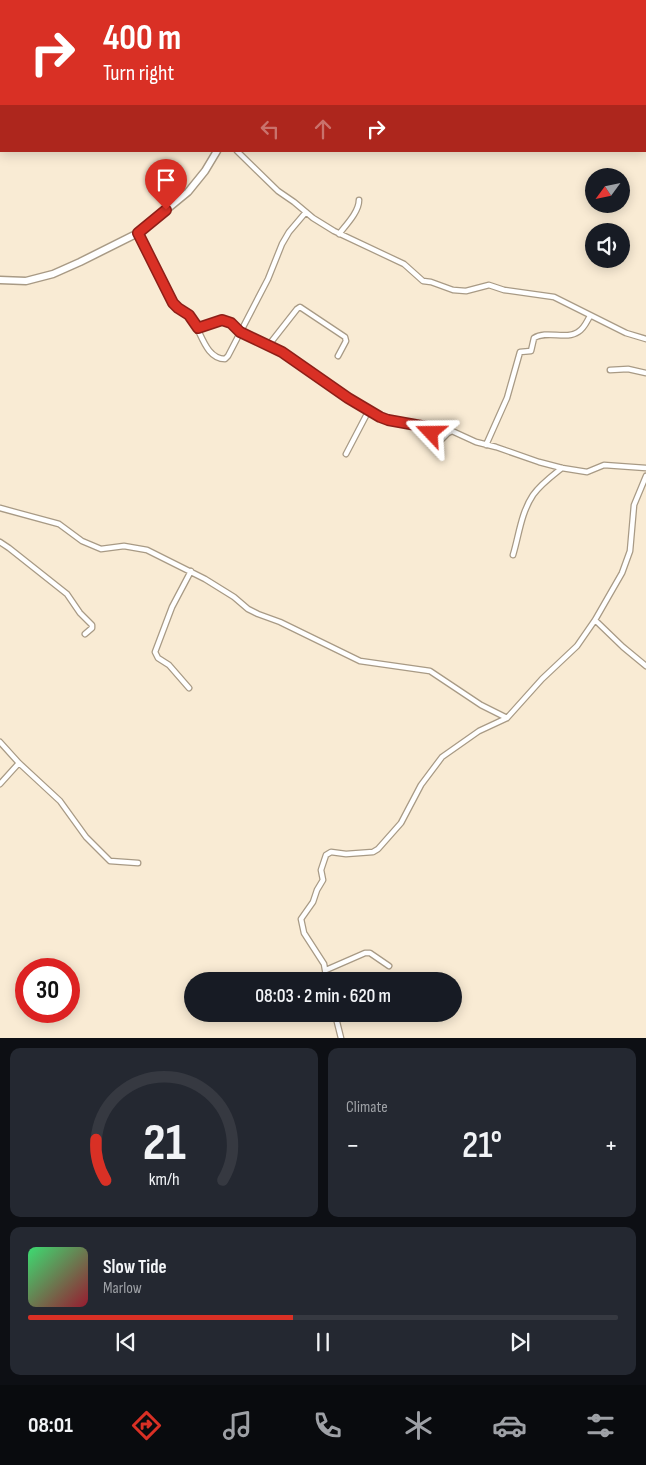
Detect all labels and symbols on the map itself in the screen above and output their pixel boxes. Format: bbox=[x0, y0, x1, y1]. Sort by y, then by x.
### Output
pin bbox=[145, 159, 187, 210]
north arrow bbox=[585, 168, 630, 212]
position arrow bbox=[404, 406, 456, 458]
speed limit sign: 30 bbox=[15, 958, 80, 1023]

